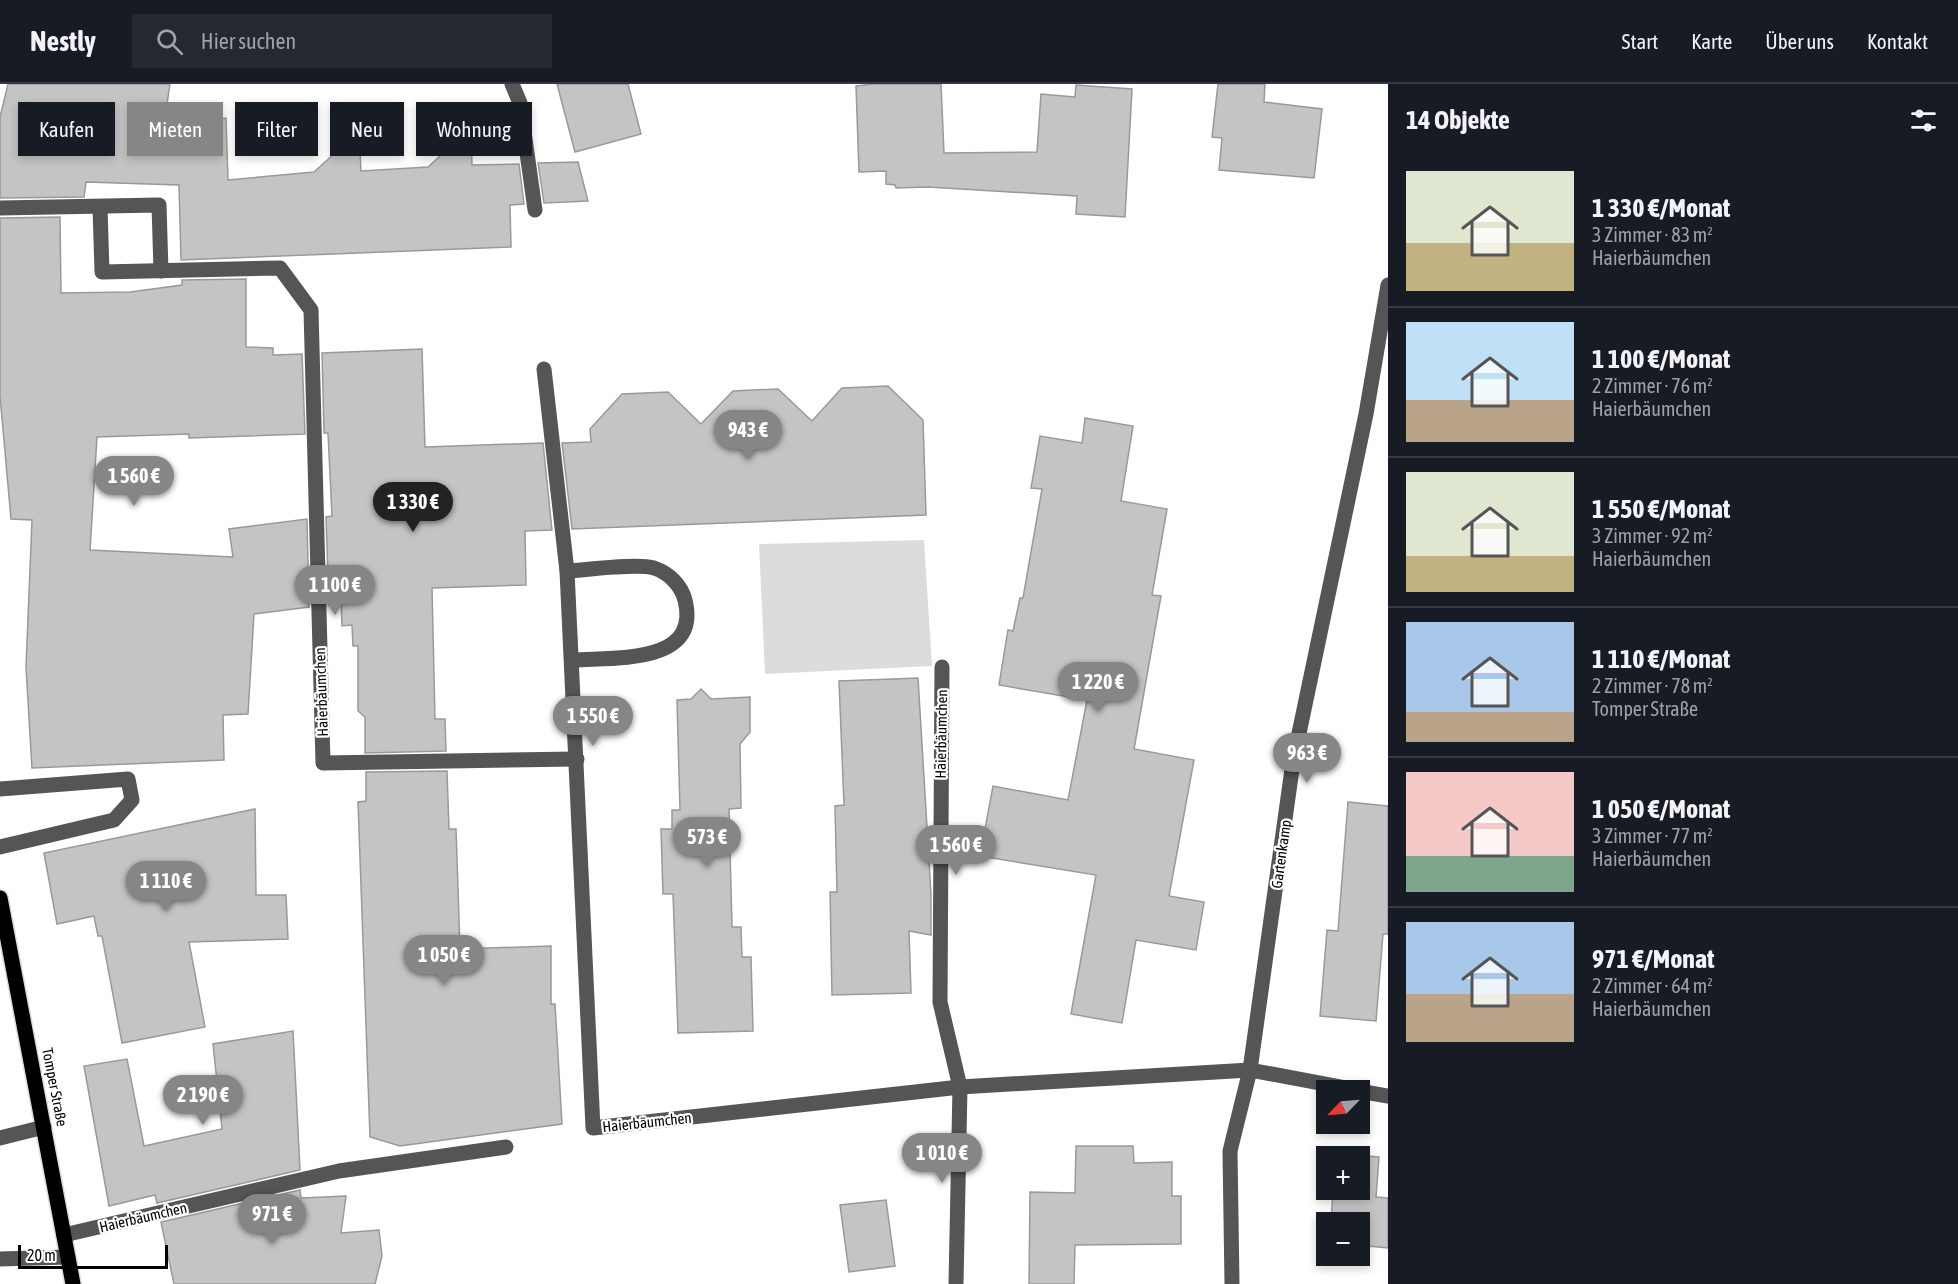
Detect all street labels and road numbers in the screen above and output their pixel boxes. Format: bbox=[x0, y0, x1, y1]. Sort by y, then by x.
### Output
street label: Haierbäumchen bbox=[311, 647, 331, 737]
street label: Haierbäumchen bbox=[932, 689, 950, 779]
street label: Gartenkamp bbox=[1268, 819, 1294, 889]
street label: Tomper Straße bbox=[39, 1046, 71, 1128]
street label: Haierbäumchen bbox=[602, 1109, 692, 1135]
street label: Haierbäumchen bbox=[98, 1199, 188, 1235]

